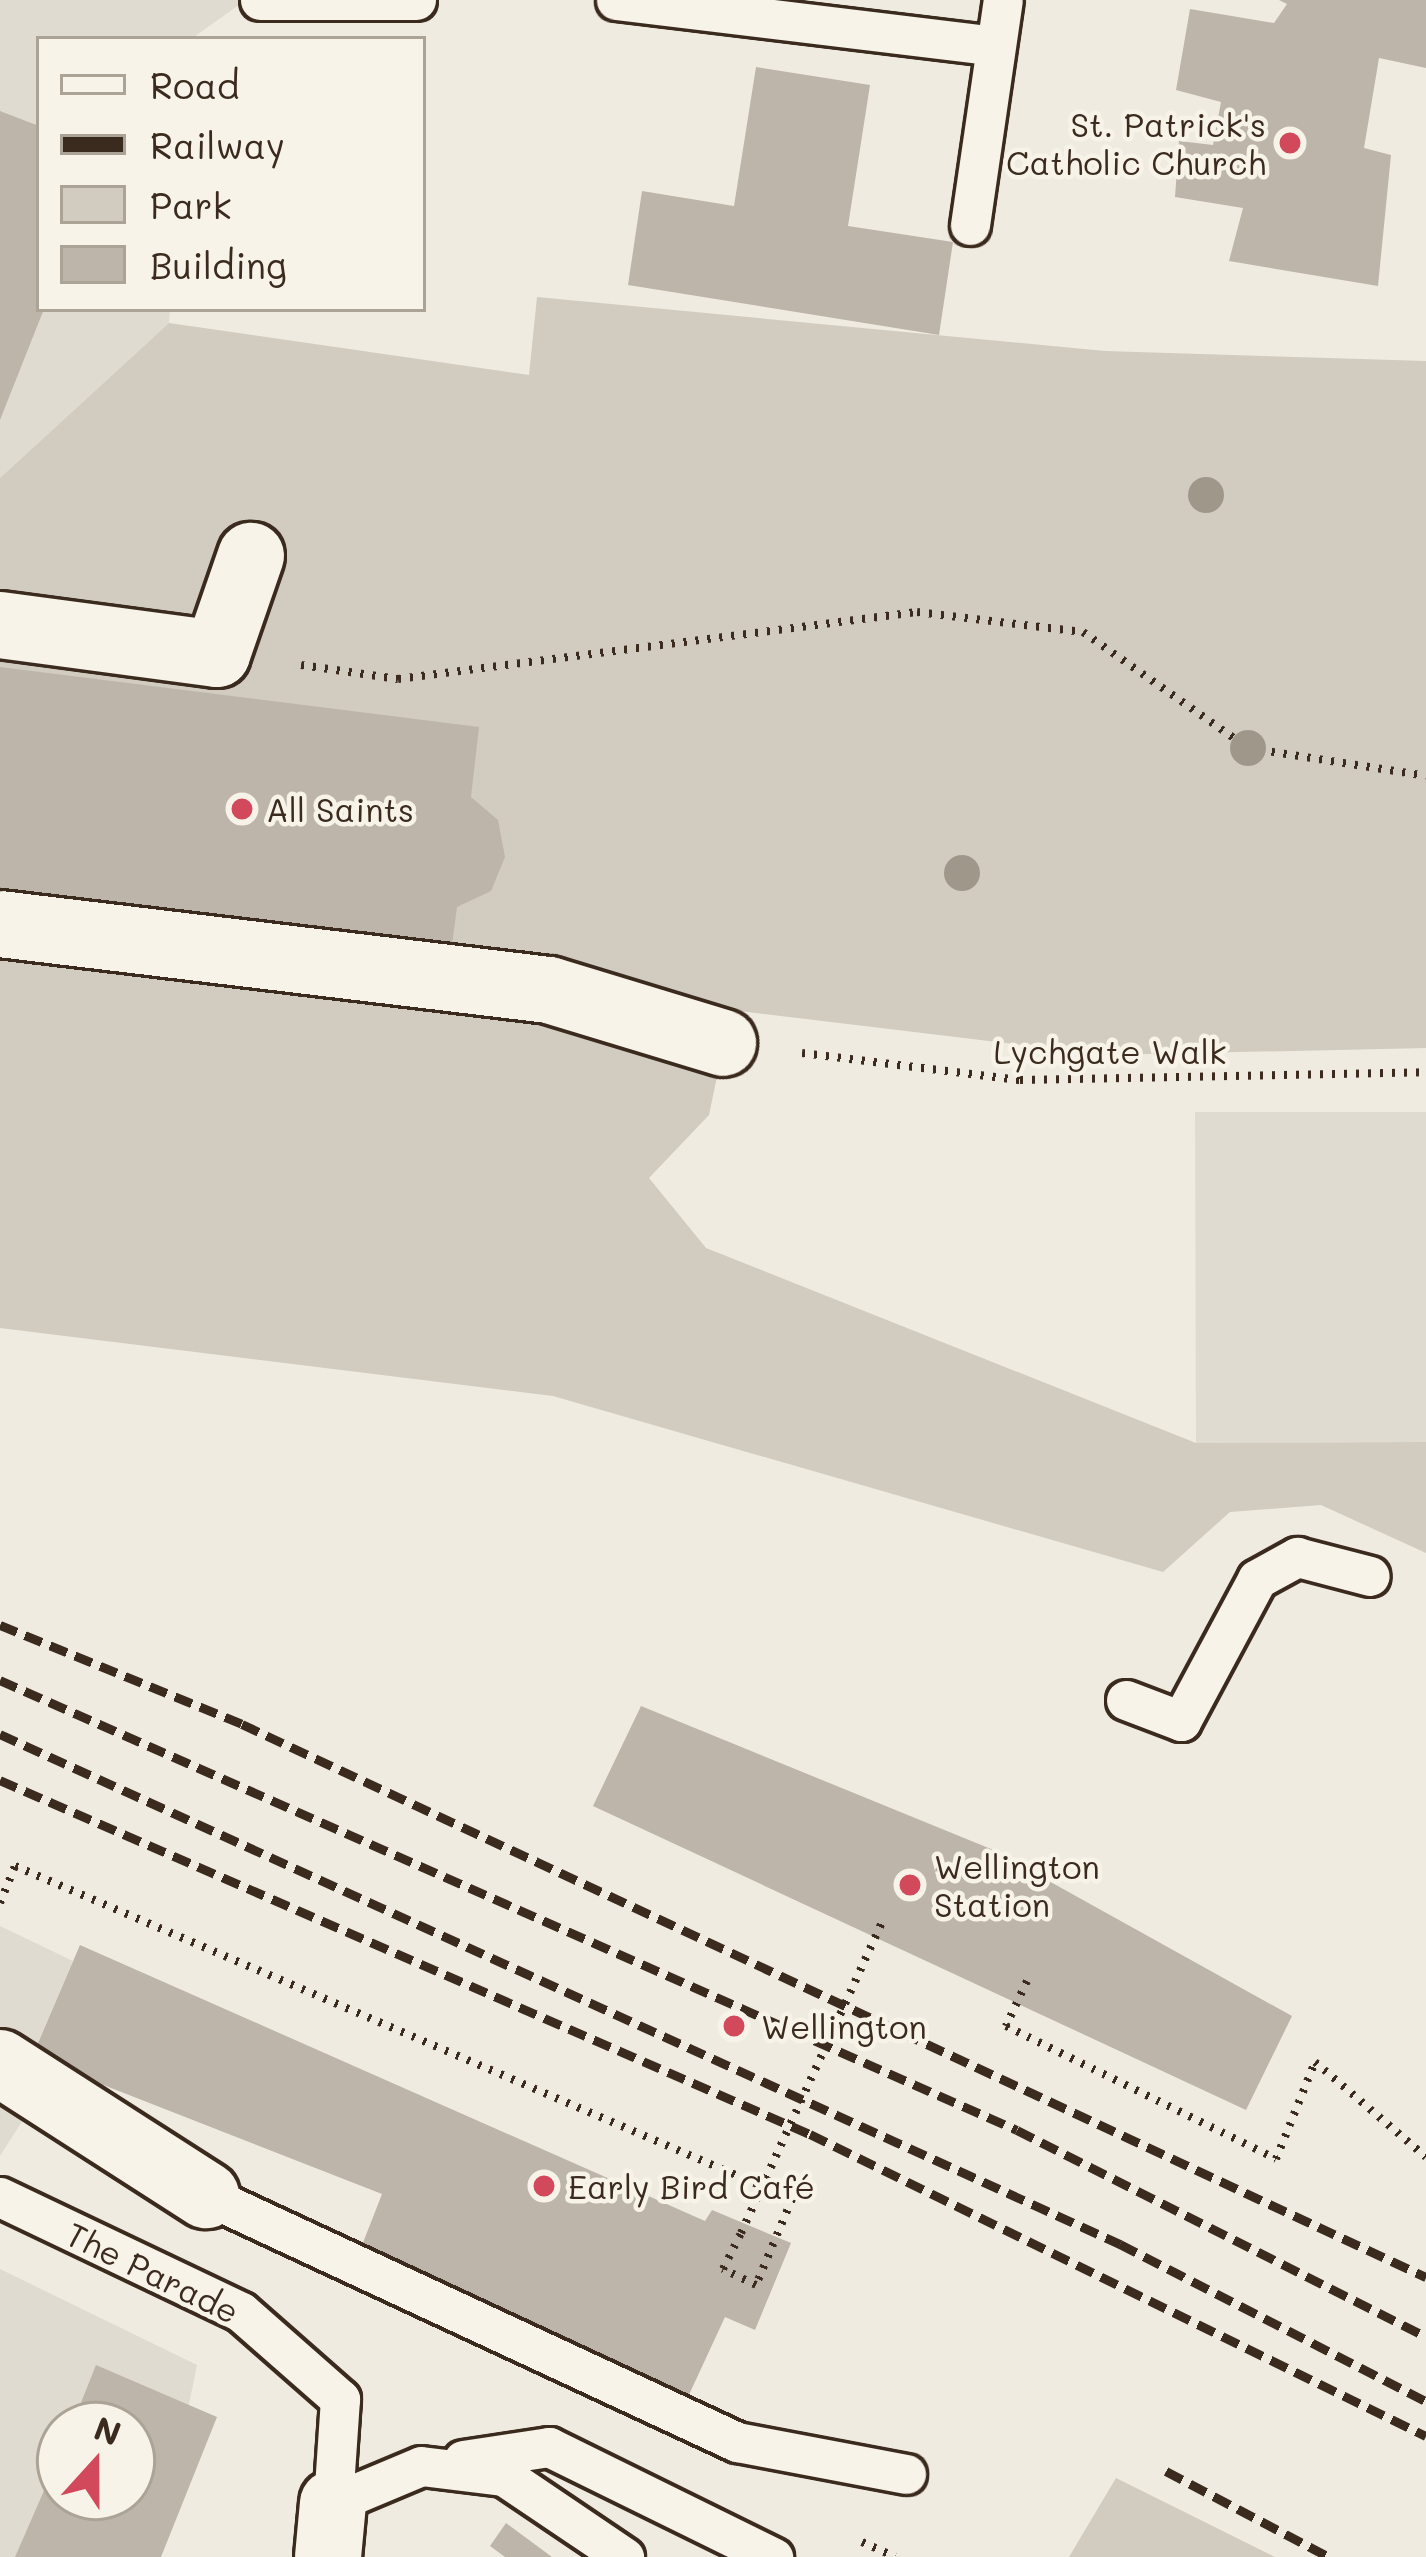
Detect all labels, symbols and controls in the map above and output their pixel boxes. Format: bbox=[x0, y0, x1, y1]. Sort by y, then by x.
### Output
legend bbox=[36, 36, 426, 312]
text: Road bbox=[150, 61, 240, 108]
place label: St. Patrick's Catholic Church bbox=[1006, 104, 1266, 182]
text: Railway bbox=[150, 121, 285, 168]
marker: St. Patrick's Catholic Church bbox=[1277, 130, 1303, 156]
text: Park bbox=[150, 181, 232, 228]
text: Building bbox=[150, 241, 287, 288]
place label: All Saints bbox=[266, 789, 414, 829]
marker: All Saints bbox=[229, 796, 255, 822]
street label: Lychgate Walk bbox=[993, 1031, 1227, 1071]
place label: Wellington Station bbox=[934, 1846, 1100, 1924]
marker: Wellington Station bbox=[897, 1872, 923, 1898]
place label: Wellington bbox=[761, 2006, 927, 2046]
marker: Wellington bbox=[718, 2010, 750, 2042]
place label: Early Bird Café bbox=[568, 2166, 815, 2206]
marker: Early Bird Café bbox=[531, 2173, 557, 2199]
street label: The Parade bbox=[60, 2213, 246, 2331]
north arrow bbox=[36, 2401, 156, 2521]
text: N bbox=[89, 2405, 127, 2454]

